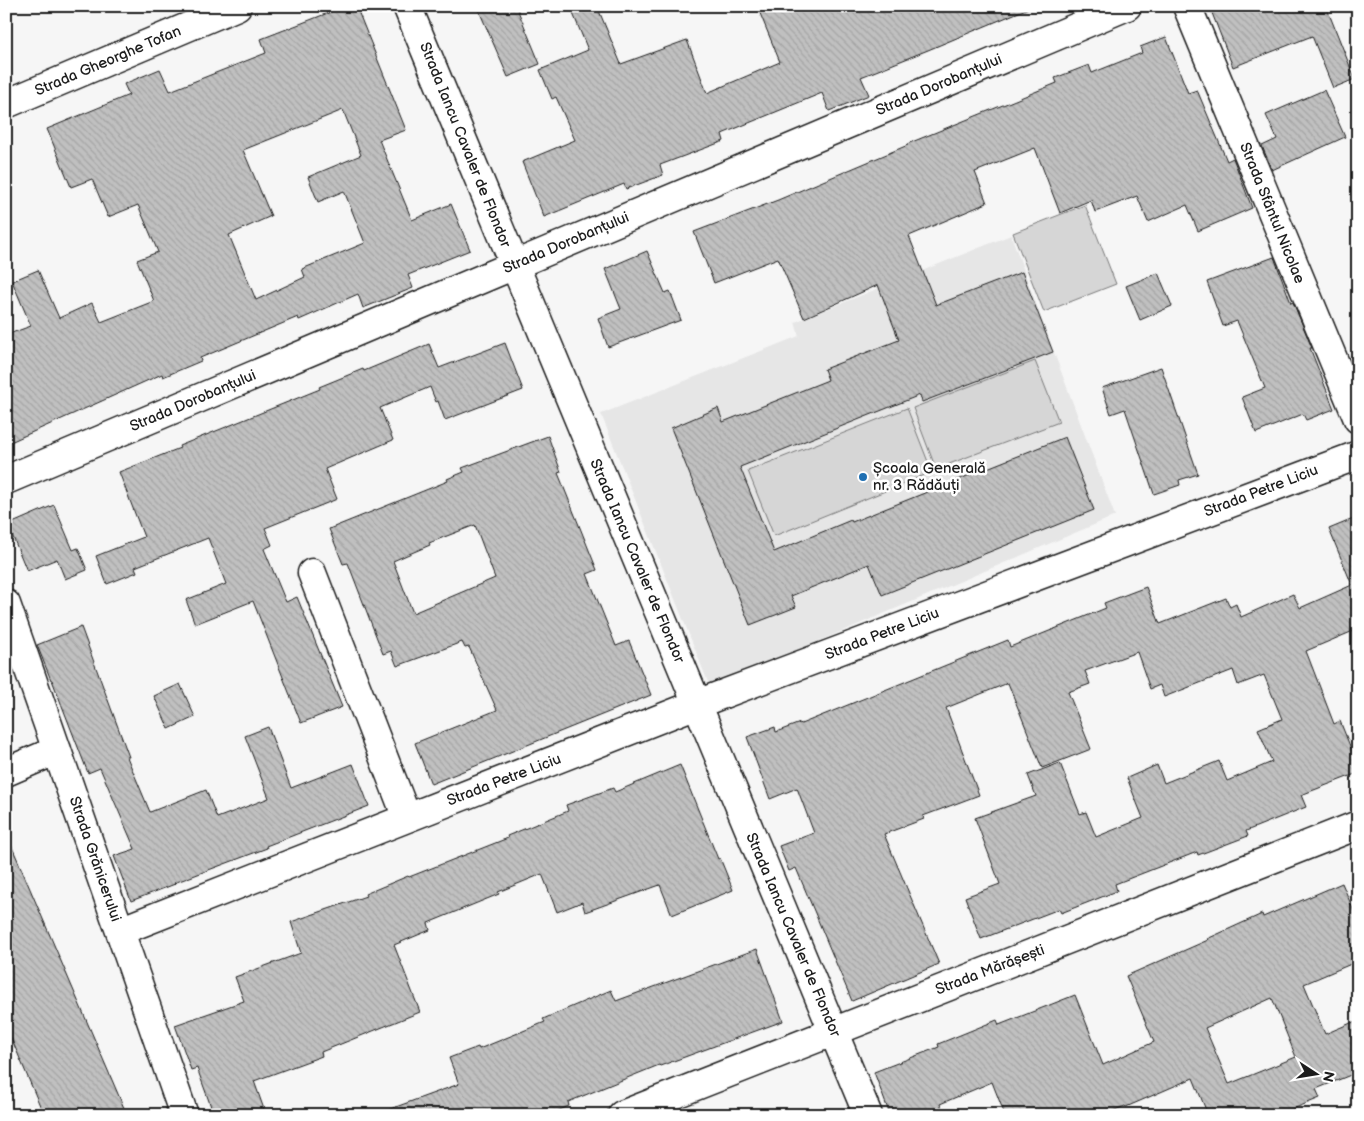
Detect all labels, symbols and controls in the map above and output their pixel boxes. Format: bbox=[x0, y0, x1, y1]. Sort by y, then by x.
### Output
street label: Strada Gheorghe Tofan bbox=[32, 22, 184, 100]
street label: Strada Iancu Cavaler de Flondor bbox=[415, 39, 515, 251]
street label: Strada Dorobanțului bbox=[873, 50, 1005, 120]
street label: Strada Sfântul Nicolae bbox=[1235, 140, 1309, 286]
street label: Strada Dorobanțului bbox=[500, 208, 632, 278]
street label: Strada Dorobanțului bbox=[127, 366, 259, 436]
street label: Strada Iancu Cavaler de Flondor bbox=[585, 456, 689, 666]
place label: Școala Generală nr. 3 Rădăuți bbox=[873, 459, 986, 495]
street label: Strada Petre Liciu bbox=[1201, 460, 1321, 522]
marker: Școala Generală nr. 3 Rădăuți bbox=[857, 471, 869, 483]
street label: Strada Petre Liciu bbox=[822, 603, 942, 665]
street label: Strada Petre Liciu bbox=[444, 749, 564, 811]
street label: Strada Grănicerului bbox=[65, 794, 125, 924]
street label: Strada Iancu Cavaler de Flondor bbox=[741, 830, 845, 1040]
street label: Strada Mărășești bbox=[933, 940, 1047, 1000]
north arrow bbox=[1292, 1048, 1342, 1098]
text: N bbox=[1319, 1070, 1338, 1084]

